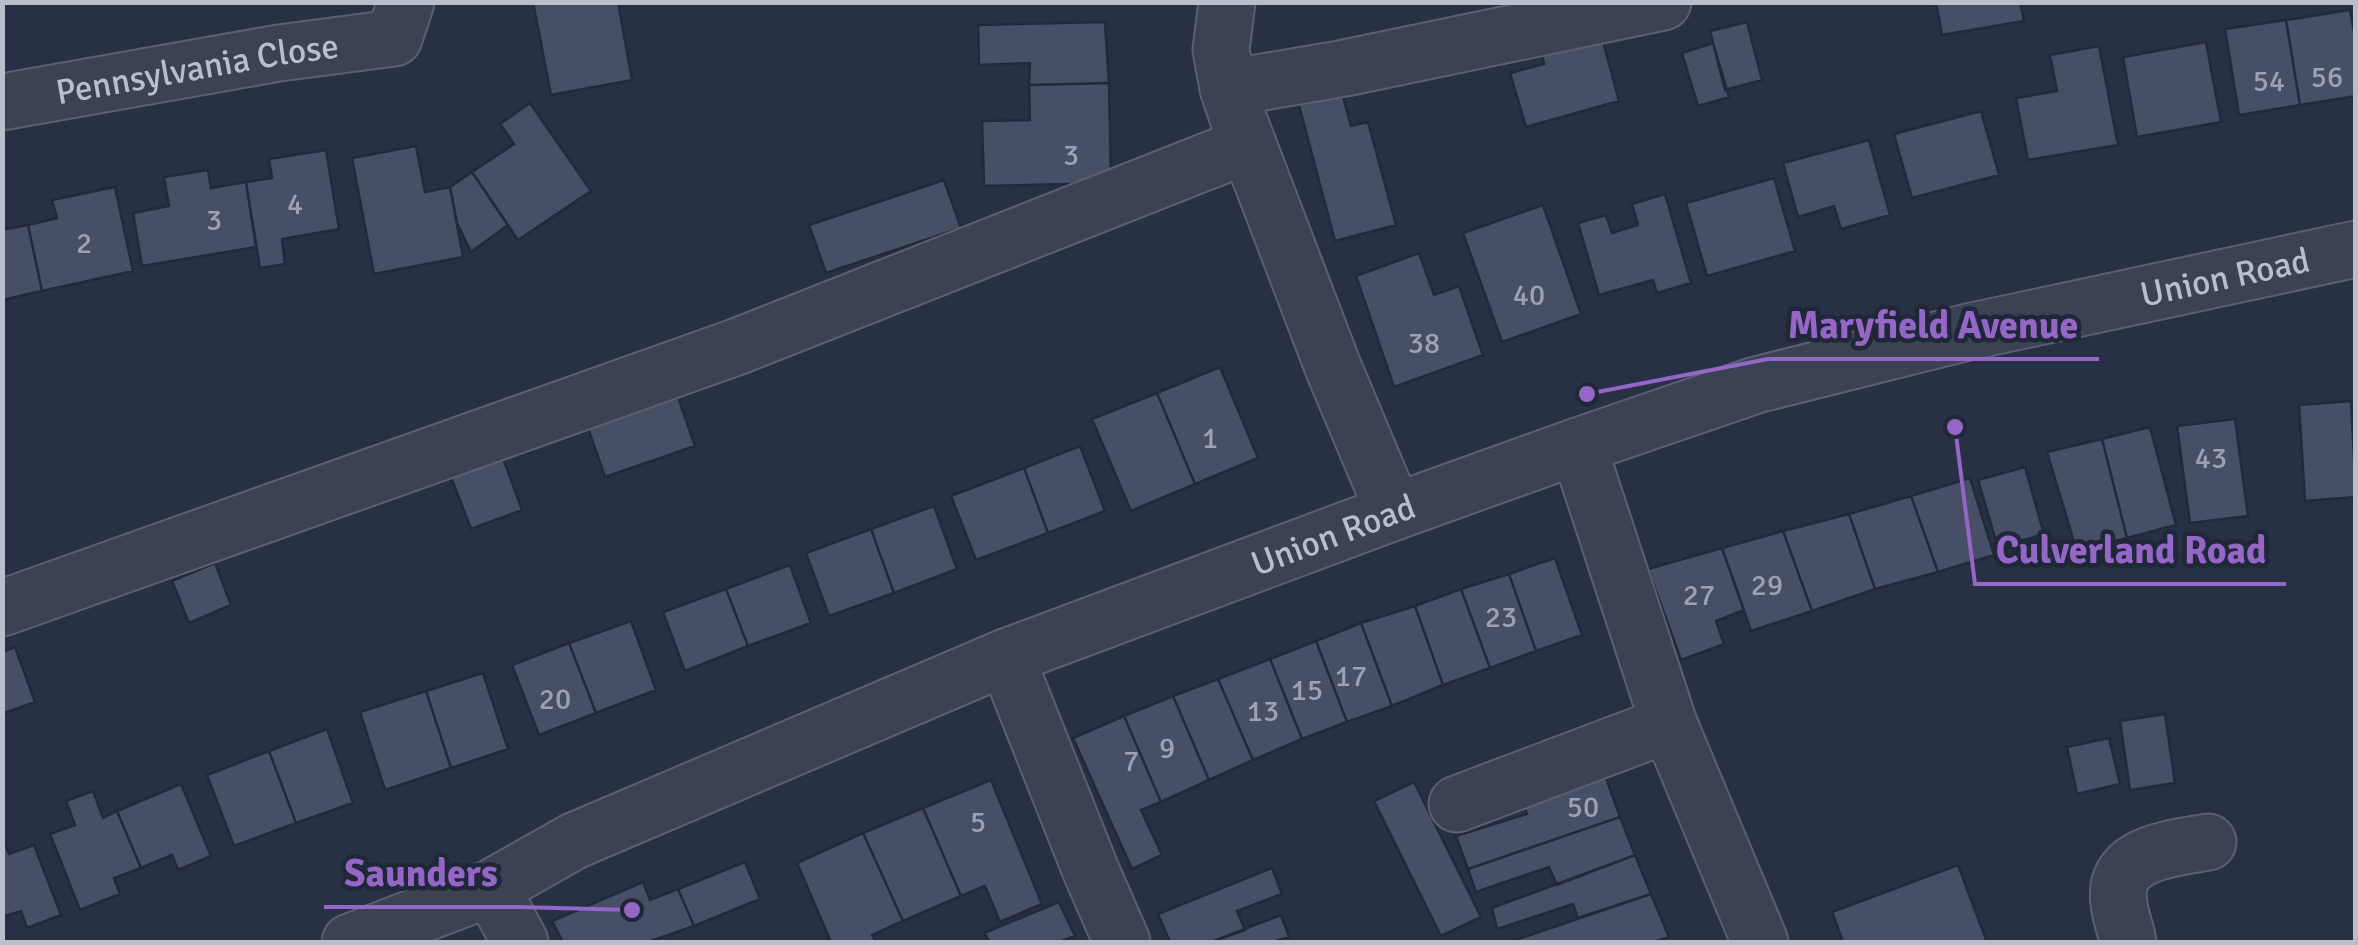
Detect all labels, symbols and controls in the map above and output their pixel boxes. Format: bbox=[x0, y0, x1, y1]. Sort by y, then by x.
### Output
street label: Pennsylvania Close bbox=[52, 24, 341, 114]
house number: 56 bbox=[2311, 59, 2343, 96]
house number: 54 bbox=[2253, 63, 2285, 100]
house number: 3 bbox=[1063, 137, 1079, 174]
house number: 4 bbox=[287, 186, 303, 223]
house number: 3 bbox=[206, 202, 222, 239]
house number: 2 bbox=[76, 225, 92, 262]
street label: Union Road bbox=[2136, 238, 2313, 316]
house number: 40 bbox=[1513, 277, 1545, 314]
callout: Maryfield Avenue bbox=[1768, 291, 2099, 359]
text: Maryfield Avenue bbox=[1788, 302, 2078, 349]
house number: 38 bbox=[1408, 325, 1440, 362]
house number: 1 bbox=[1202, 420, 1218, 457]
house number: 43 bbox=[2195, 440, 2227, 477]
street label: Union Road bbox=[1245, 485, 1421, 585]
callout: Culverland Road bbox=[1975, 516, 2286, 584]
text: Culverland Road bbox=[1996, 527, 2266, 574]
house number: 29 bbox=[1751, 567, 1783, 604]
house number: 27 bbox=[1683, 577, 1715, 614]
house number: 23 bbox=[1485, 599, 1517, 636]
house number: 17 bbox=[1335, 658, 1367, 695]
house number: 15 bbox=[1291, 672, 1323, 709]
house number: 20 bbox=[539, 681, 571, 718]
house number: 13 bbox=[1247, 693, 1279, 730]
house number: 9 bbox=[1159, 730, 1175, 767]
house number: 7 bbox=[1123, 743, 1139, 780]
house number: 50 bbox=[1567, 789, 1599, 826]
house number: 5 bbox=[970, 804, 986, 841]
callout: Saunders bbox=[324, 839, 518, 907]
text: Saunders bbox=[344, 850, 498, 897]

